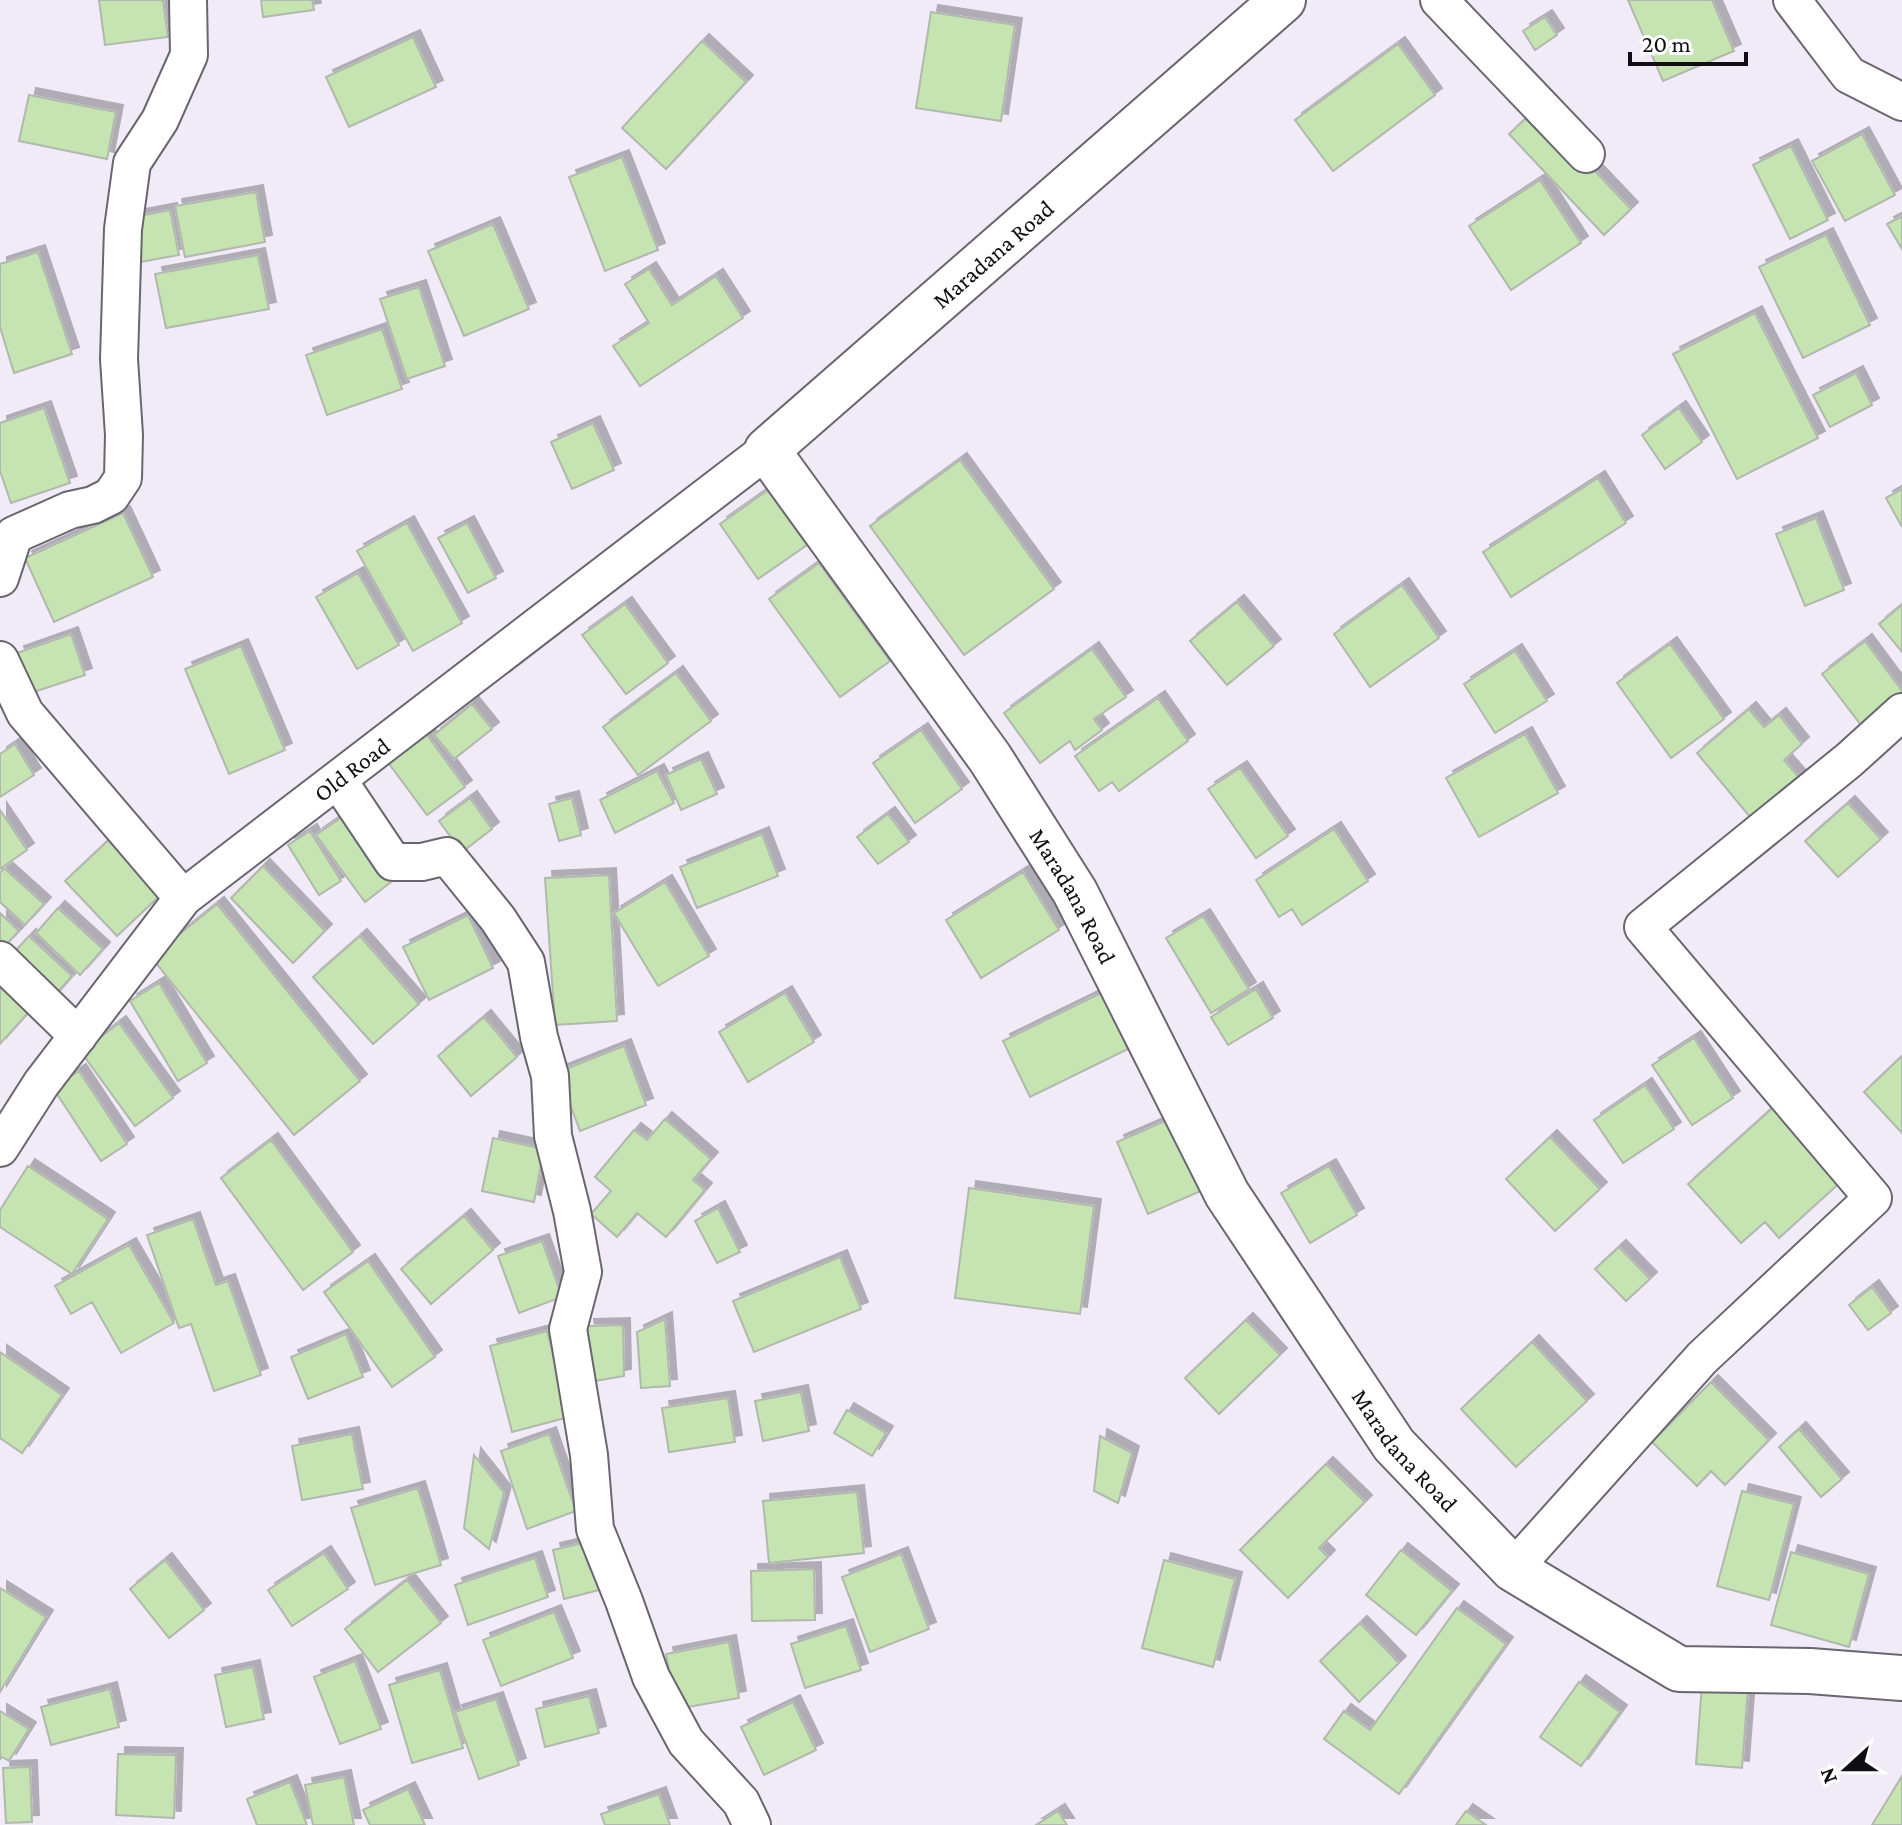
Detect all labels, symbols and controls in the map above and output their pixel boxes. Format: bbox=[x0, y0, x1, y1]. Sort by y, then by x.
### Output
scale bar bbox=[1630, 16, 1746, 66]
text: 20 m bbox=[1642, 30, 1691, 57]
street label: Maradana Road bbox=[927, 194, 1059, 314]
street label: Old Road bbox=[308, 731, 395, 807]
street label: Maradana Road bbox=[1024, 823, 1122, 968]
street label: Maradana Road bbox=[1347, 1384, 1464, 1517]
north arrow bbox=[1806, 1729, 1886, 1809]
text: N bbox=[1813, 1765, 1842, 1787]

